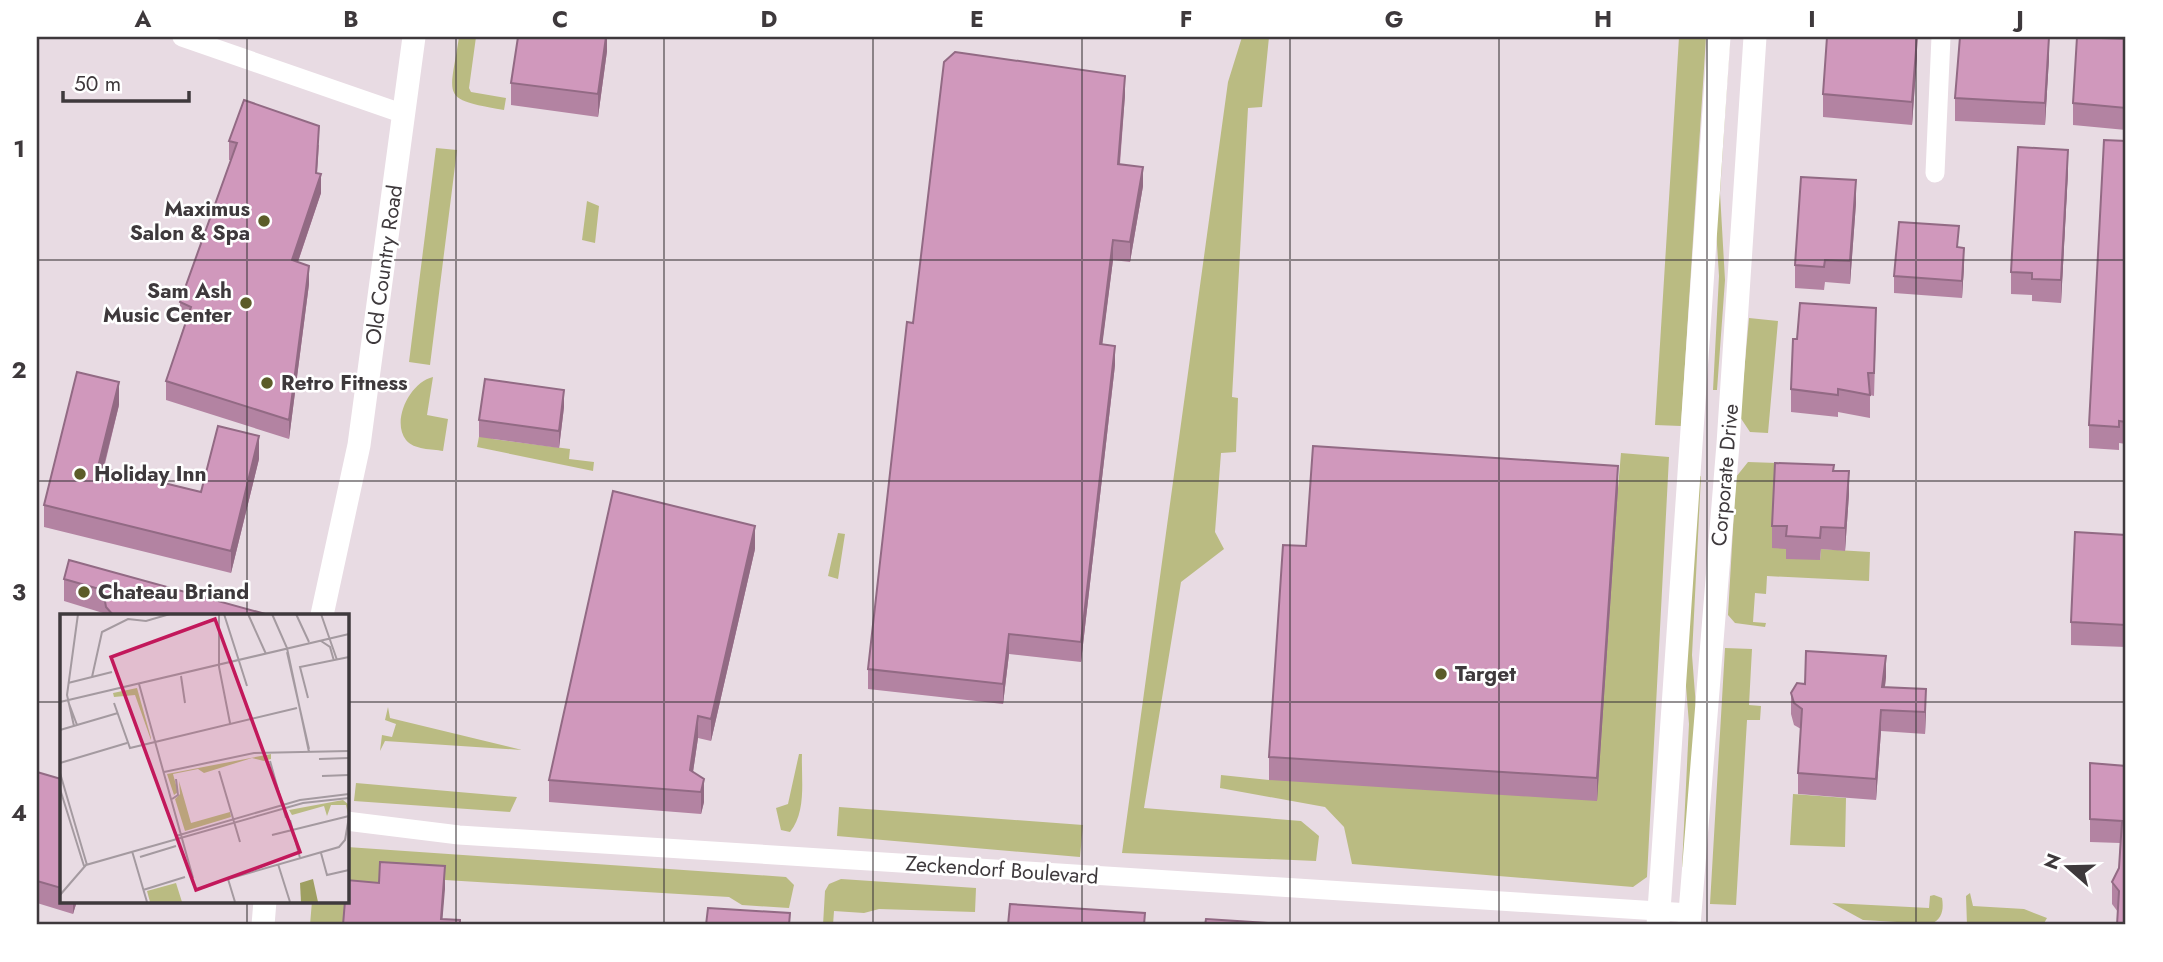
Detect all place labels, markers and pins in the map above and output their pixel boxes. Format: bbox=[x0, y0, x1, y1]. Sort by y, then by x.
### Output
place label: Maximus Salon & Spa bbox=[130, 194, 250, 248]
marker: Maximus Salon & Spa bbox=[256, 213, 272, 229]
place label: Sam Ash Music Center bbox=[103, 276, 232, 330]
marker: Sam Ash Music Center bbox=[238, 295, 254, 311]
place label: Retro Fitness bbox=[281, 368, 408, 398]
marker: Retro Fitness bbox=[259, 375, 275, 391]
place label: Holiday Inn bbox=[94, 459, 207, 489]
marker: Holiday Inn bbox=[72, 466, 88, 482]
place label: Chateau Briand bbox=[98, 577, 249, 607]
marker: Chateau Briand bbox=[76, 584, 92, 600]
place label: Target bbox=[1455, 659, 1516, 689]
marker: Target bbox=[1433, 666, 1449, 682]

